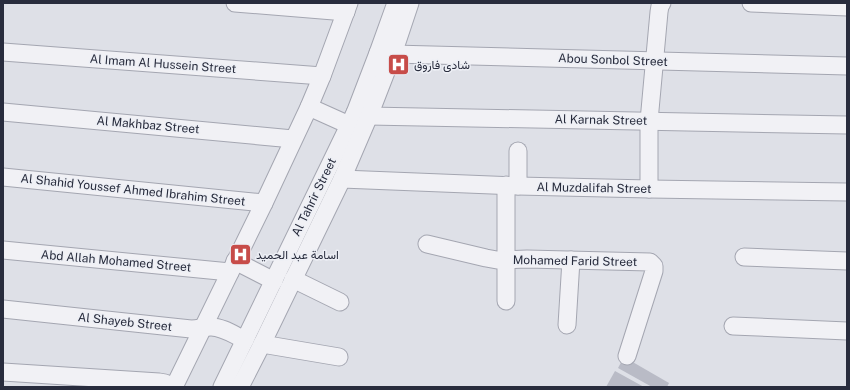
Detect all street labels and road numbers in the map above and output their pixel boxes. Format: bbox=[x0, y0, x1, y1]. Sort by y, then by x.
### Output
street label: Abou Sonbol Street bbox=[558, 51, 668, 69]
street label: Al Imam Al Hussein Street bbox=[89, 52, 237, 76]
street label: Al Karnak Street bbox=[555, 112, 648, 128]
street label: Al Makhbaz Street bbox=[96, 114, 200, 137]
street label: Al Tahrir Street bbox=[289, 155, 339, 238]
street label: Al Shahid Youssef Ahmed Ibrahim Street bbox=[20, 171, 246, 209]
street label: Al Muzdalifah Street bbox=[536, 180, 652, 196]
street label: Abd Allah Mohamed Street bbox=[40, 247, 192, 275]
street label: Mohamed Farid Street bbox=[513, 253, 638, 269]
street label: Al Shayeb Street bbox=[77, 310, 173, 334]

